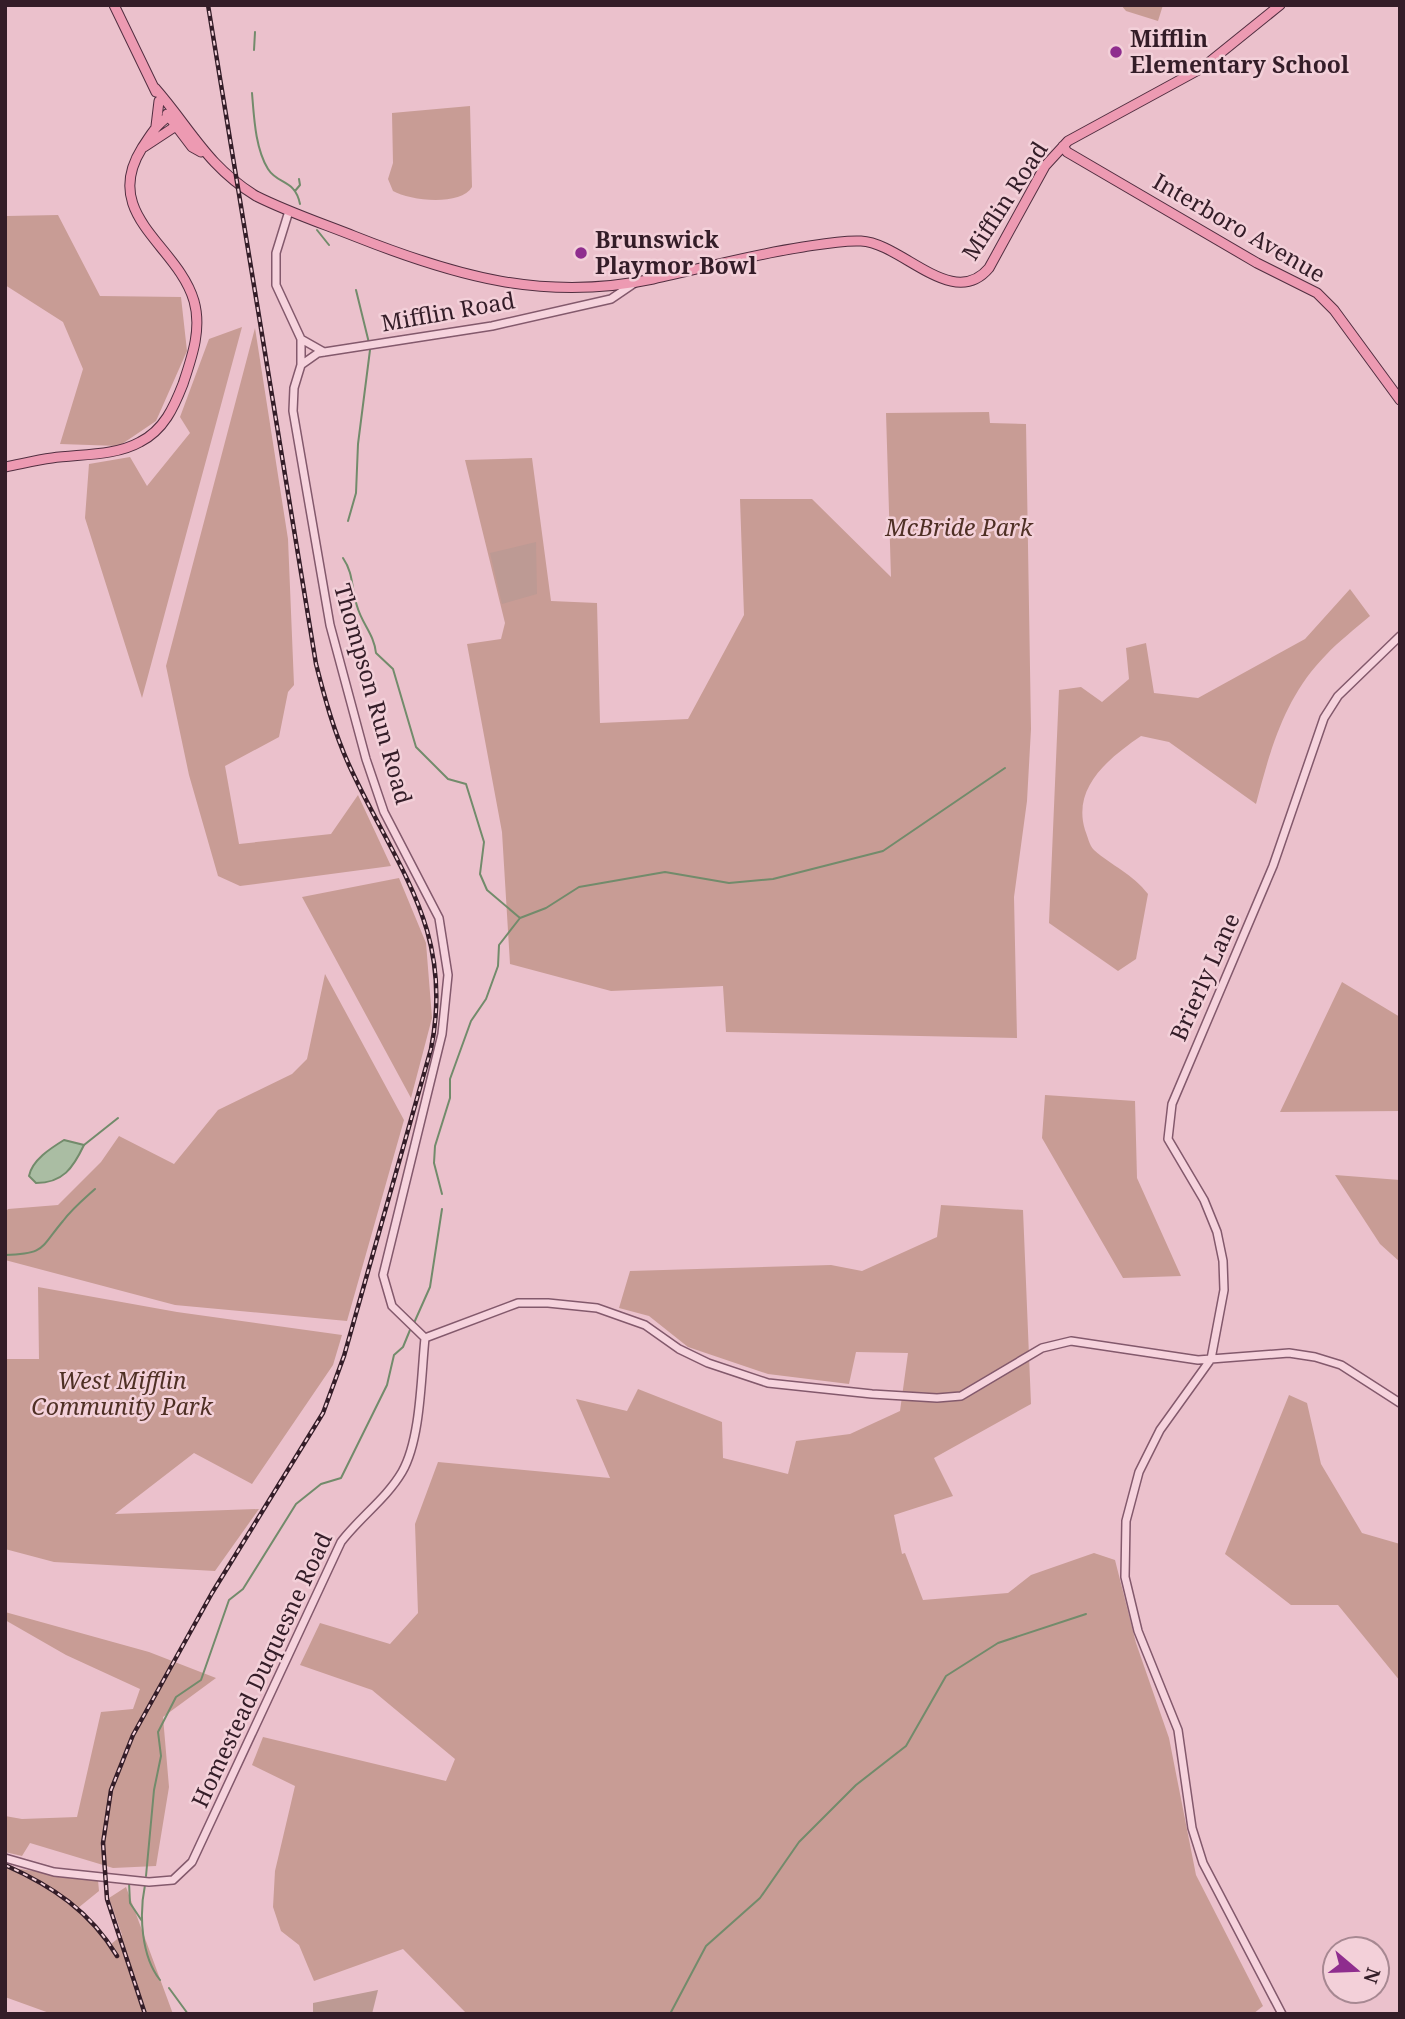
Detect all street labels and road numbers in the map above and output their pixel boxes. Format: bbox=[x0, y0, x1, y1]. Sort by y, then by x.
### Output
street label: Mifflin Road bbox=[954, 135, 1054, 266]
street label: Interboro Avenue bbox=[1147, 165, 1332, 290]
street label: Mifflin Road bbox=[378, 283, 517, 339]
street label: Thompson Run Road bbox=[327, 580, 421, 808]
street label: Brierly Lane bbox=[1162, 908, 1247, 1046]
street label: Homestead Duquesne Road bbox=[183, 1527, 339, 1813]

